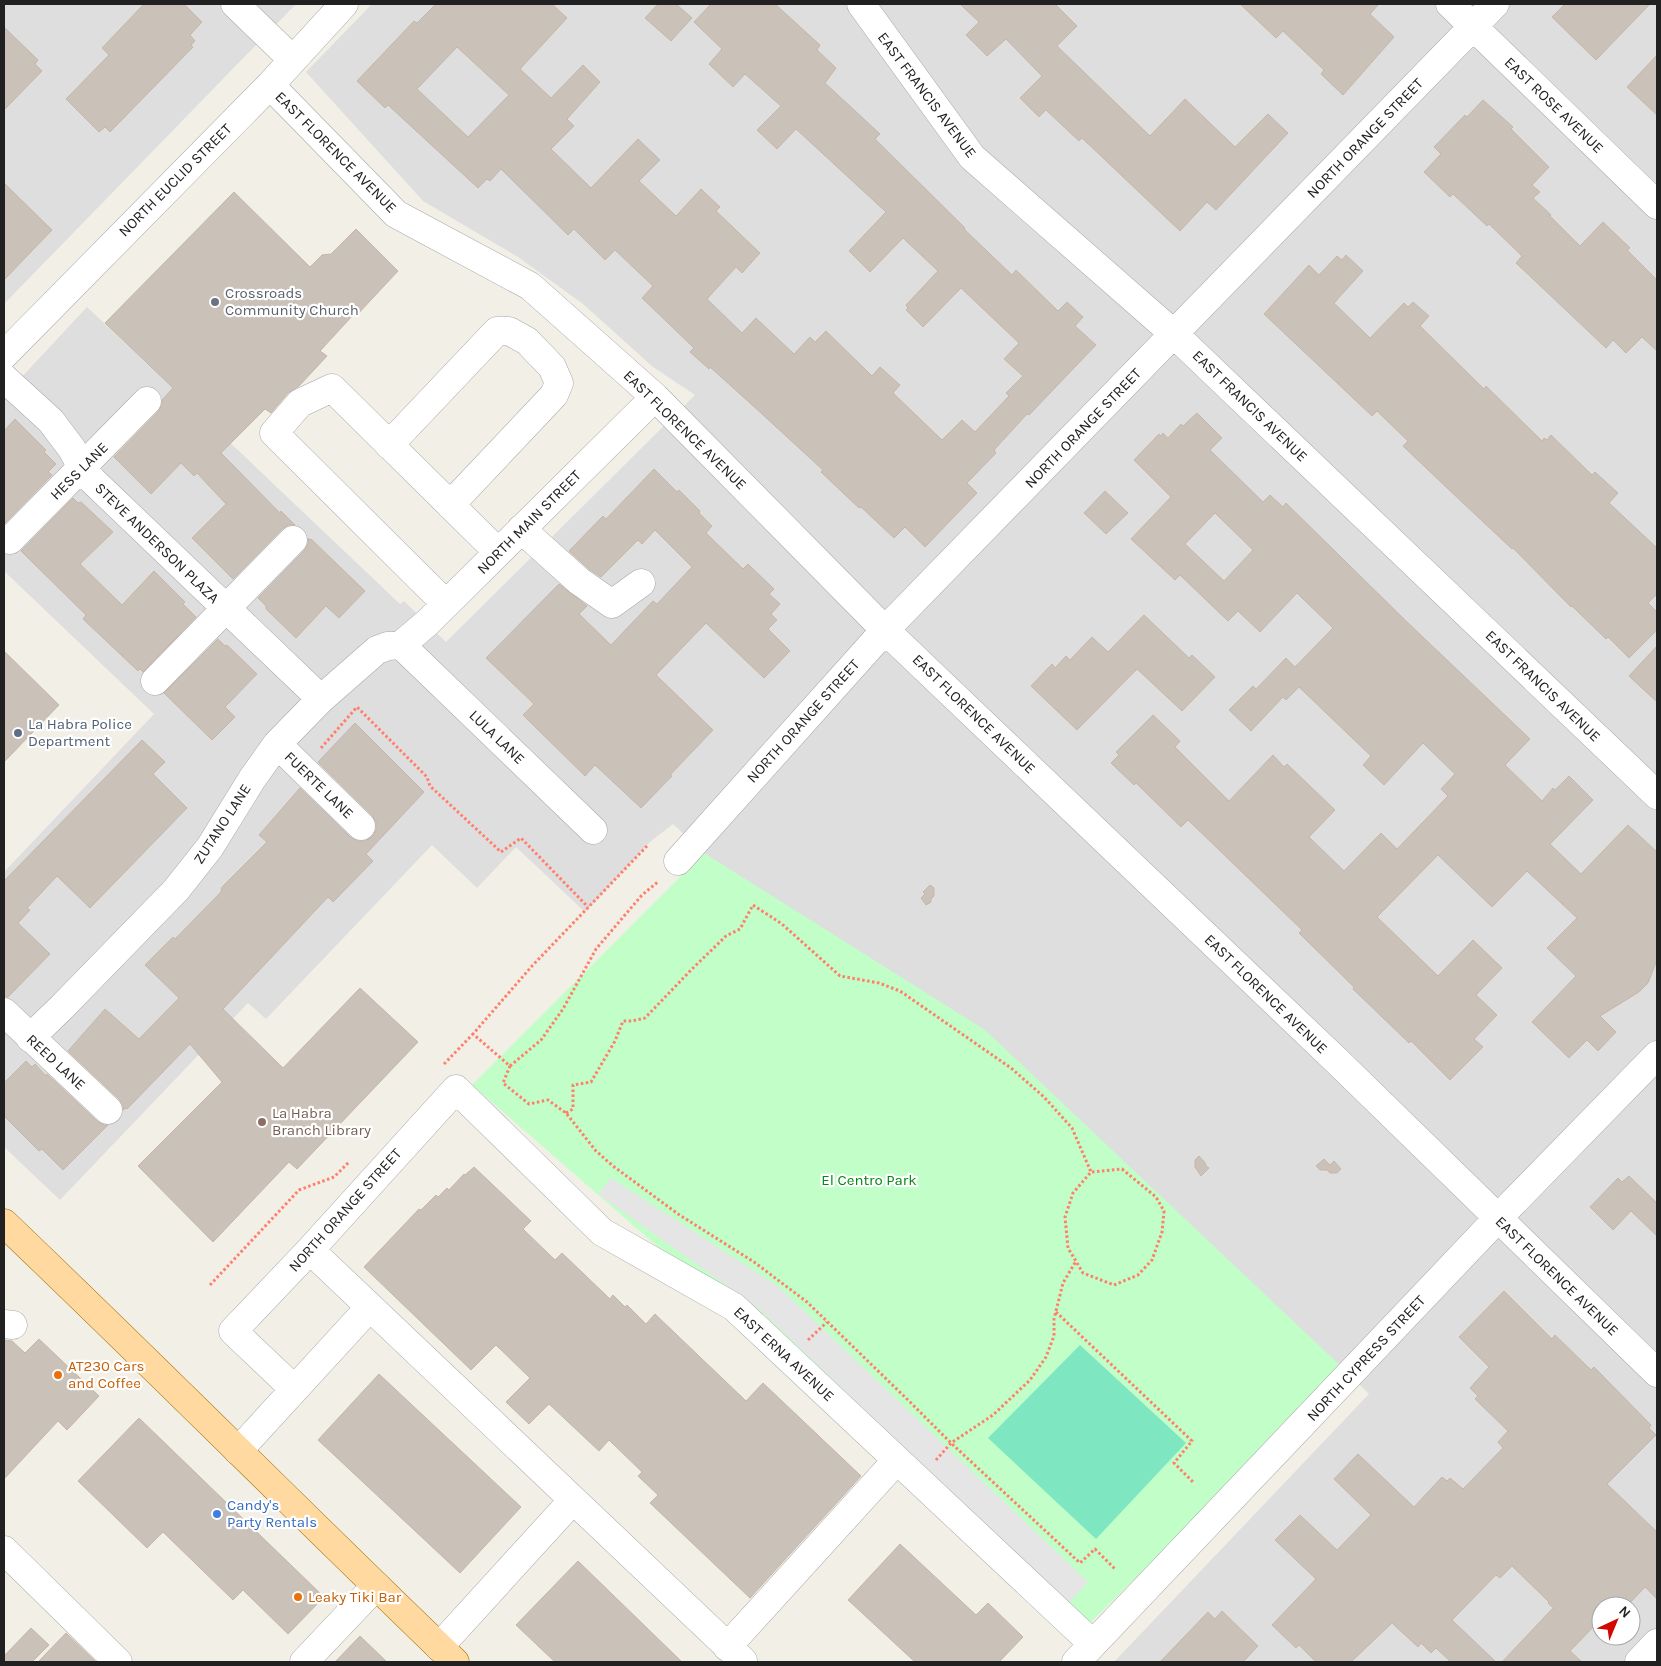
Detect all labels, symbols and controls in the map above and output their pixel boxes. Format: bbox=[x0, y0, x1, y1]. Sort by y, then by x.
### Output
street label: EAST FRANCIS AVENUE bbox=[874, 29, 980, 161]
street label: EAST ROSE AVENUE bbox=[1501, 53, 1607, 157]
street label: NORTH ORANGE STREET bbox=[1303, 74, 1427, 202]
street label: EAST FLORENCE AVENUE bbox=[272, 88, 400, 216]
street label: NORTH EUCLID STREET bbox=[115, 119, 236, 240]
place label: Crossroads Community Church bbox=[225, 284, 359, 319]
marker: Crossroads Community Church bbox=[209, 296, 221, 308]
street label: EAST FRANCIS AVENUE bbox=[1189, 346, 1311, 466]
street label: NORTH ORANGE STREET bbox=[1021, 364, 1145, 492]
street label: EAST FLORENCE AVENUE bbox=[620, 366, 750, 494]
street label: HESS LANE bbox=[46, 438, 112, 504]
street label: NORTH MAIN STREET bbox=[473, 466, 585, 578]
street label: STEVE ANDERSON PLAZA bbox=[91, 479, 223, 607]
street label: EAST FRANCIS AVENUE bbox=[1482, 626, 1604, 746]
street label: EAST FLORENCE AVENUE bbox=[909, 650, 1039, 778]
street label: NORTH ORANGE STREET bbox=[743, 655, 863, 786]
street label: LULA LANE bbox=[465, 706, 529, 768]
place label: La Habra Police Department bbox=[28, 715, 132, 750]
marker: La Habra Police Department bbox=[12, 727, 24, 739]
street label: FUERTE LANE bbox=[281, 748, 357, 822]
street label: ZUTANO LANE bbox=[189, 781, 255, 867]
street label: EAST FLORENCE AVENUE bbox=[1201, 930, 1331, 1058]
street label: REED LANE bbox=[23, 1030, 89, 1094]
place label: La Habra Branch Library bbox=[272, 1104, 371, 1139]
marker: La Habra Branch Library bbox=[256, 1116, 268, 1128]
street label: NORTH ORANGE STREET bbox=[285, 1144, 405, 1275]
park label: El Centro Park bbox=[821, 1171, 917, 1189]
street label: EAST FLORENCE AVENUE bbox=[1492, 1212, 1622, 1340]
street label: NORTH CYPRESS STREET bbox=[1303, 1291, 1429, 1425]
street label: EAST ERNA AVENUE bbox=[730, 1303, 838, 1405]
place label: AT230 Cars and Coffee bbox=[68, 1357, 144, 1392]
marker: AT230 Cars and Coffee bbox=[52, 1369, 64, 1381]
place label: Candy's Party Rentals bbox=[227, 1496, 317, 1531]
marker: Candy's Party Rentals bbox=[211, 1508, 223, 1520]
place label: Leaky Tiki Bar bbox=[308, 1588, 402, 1606]
marker: Leaky Tiki Bar bbox=[292, 1591, 304, 1603]
north arrow bbox=[1591, 1596, 1641, 1646]
text: N bbox=[1615, 1602, 1634, 1622]

